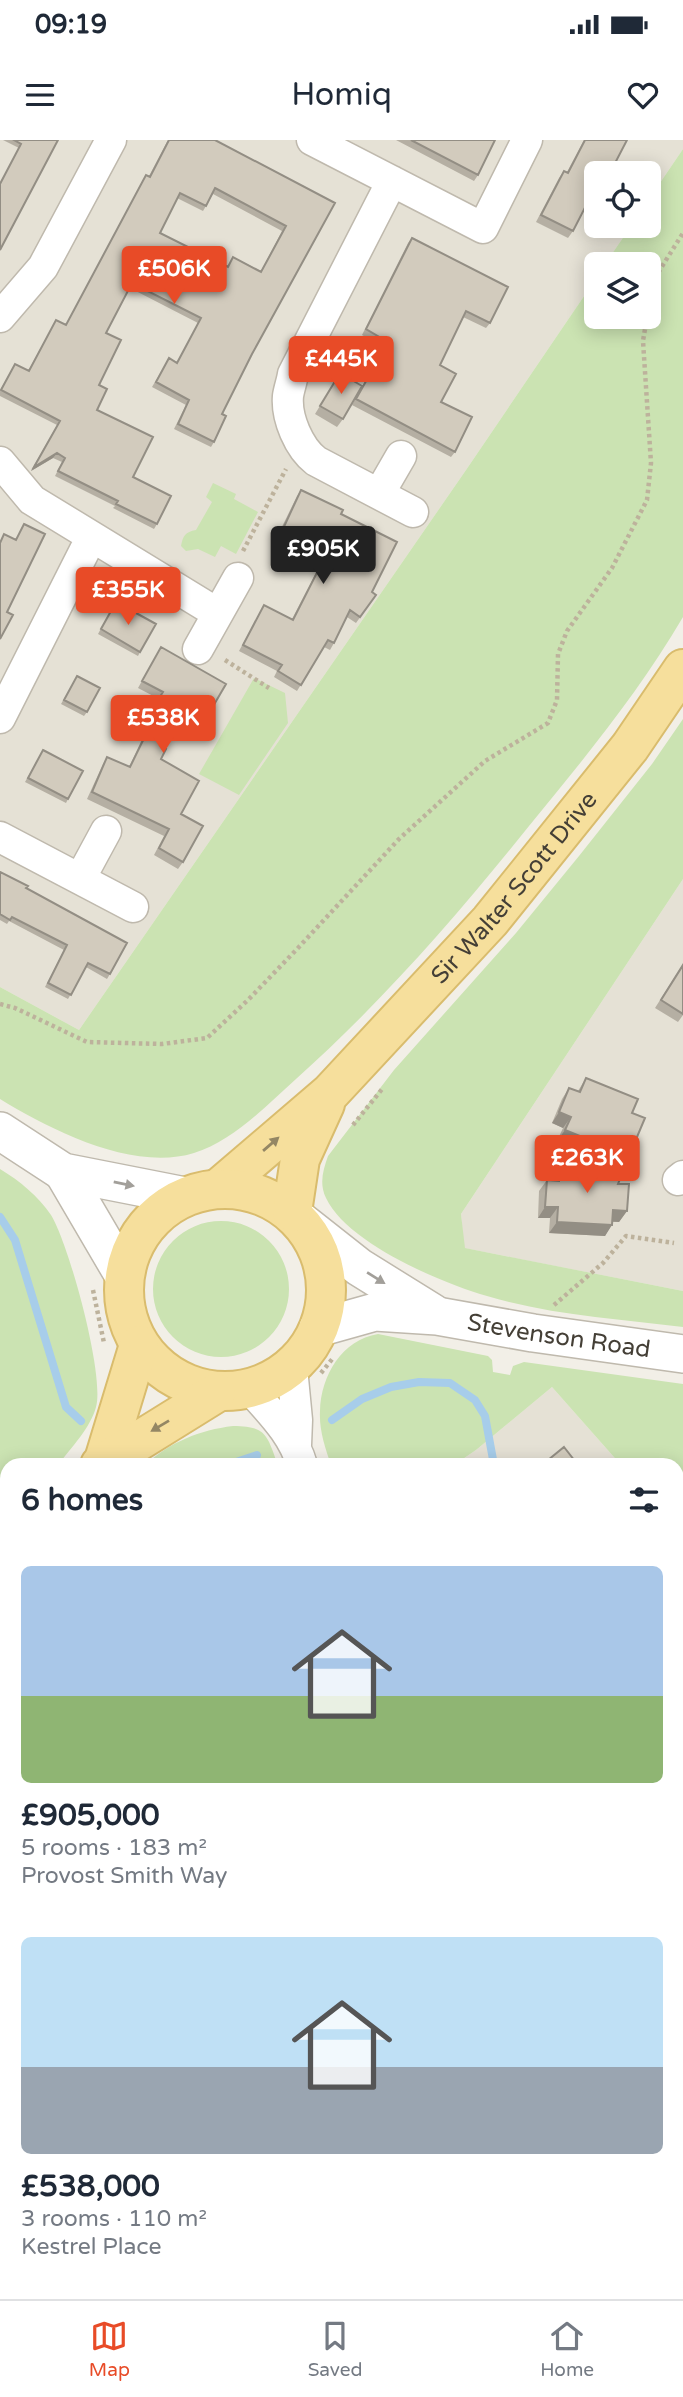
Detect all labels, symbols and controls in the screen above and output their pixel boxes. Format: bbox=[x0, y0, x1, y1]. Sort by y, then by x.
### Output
text: 09:19 bbox=[35, 9, 107, 40]
icon: menu bbox=[21, 76, 59, 114]
text: Homiq bbox=[291, 76, 392, 114]
icon: heart bbox=[624, 76, 662, 114]
map controls bbox=[584, 161, 661, 329]
button: locate bbox=[584, 161, 661, 238]
pin: £506K bbox=[125, 246, 223, 306]
button: layers bbox=[584, 252, 661, 329]
text: £506K bbox=[138, 255, 210, 283]
pin: £445K bbox=[292, 336, 390, 396]
text: £445K bbox=[305, 345, 377, 373]
pin: £905K bbox=[274, 526, 372, 586]
text: £905K bbox=[287, 535, 359, 563]
pin: £355K bbox=[79, 568, 177, 627]
text: £355K bbox=[92, 576, 164, 604]
pin: £538K bbox=[114, 696, 212, 755]
text: £538K bbox=[127, 704, 199, 732]
street label: Sir Walter Scott Drive bbox=[425, 786, 603, 990]
one-way arrow bbox=[262, 1136, 280, 1152]
pin: £263K bbox=[538, 1136, 636, 1195]
text: £263K bbox=[551, 1144, 623, 1172]
one-way arrow bbox=[113, 1179, 135, 1190]
one-way arrow bbox=[367, 1271, 386, 1284]
street label: Stevenson Road bbox=[465, 1308, 652, 1364]
one-way arrow bbox=[150, 1420, 169, 1433]
icon: filters bbox=[625, 1481, 663, 1519]
text: 6 homes bbox=[21, 1482, 143, 1519]
icon: home bbox=[279, 1611, 405, 1737]
text: £905,000 bbox=[21, 1797, 160, 1834]
text: 5 rooms · 183 m² bbox=[21, 1834, 207, 1862]
text: Provost Smith Way bbox=[21, 1862, 227, 1890]
icon: home bbox=[279, 1982, 405, 2108]
text: £538,000 bbox=[21, 2168, 160, 2205]
text: 3 rooms · 110 m² bbox=[21, 2205, 207, 2233]
text: Kestrel Place bbox=[21, 2233, 162, 2261]
tab: Map bbox=[89, 2317, 130, 2381]
tab: Saved bbox=[308, 2317, 363, 2381]
tab: Home bbox=[540, 2317, 594, 2381]

